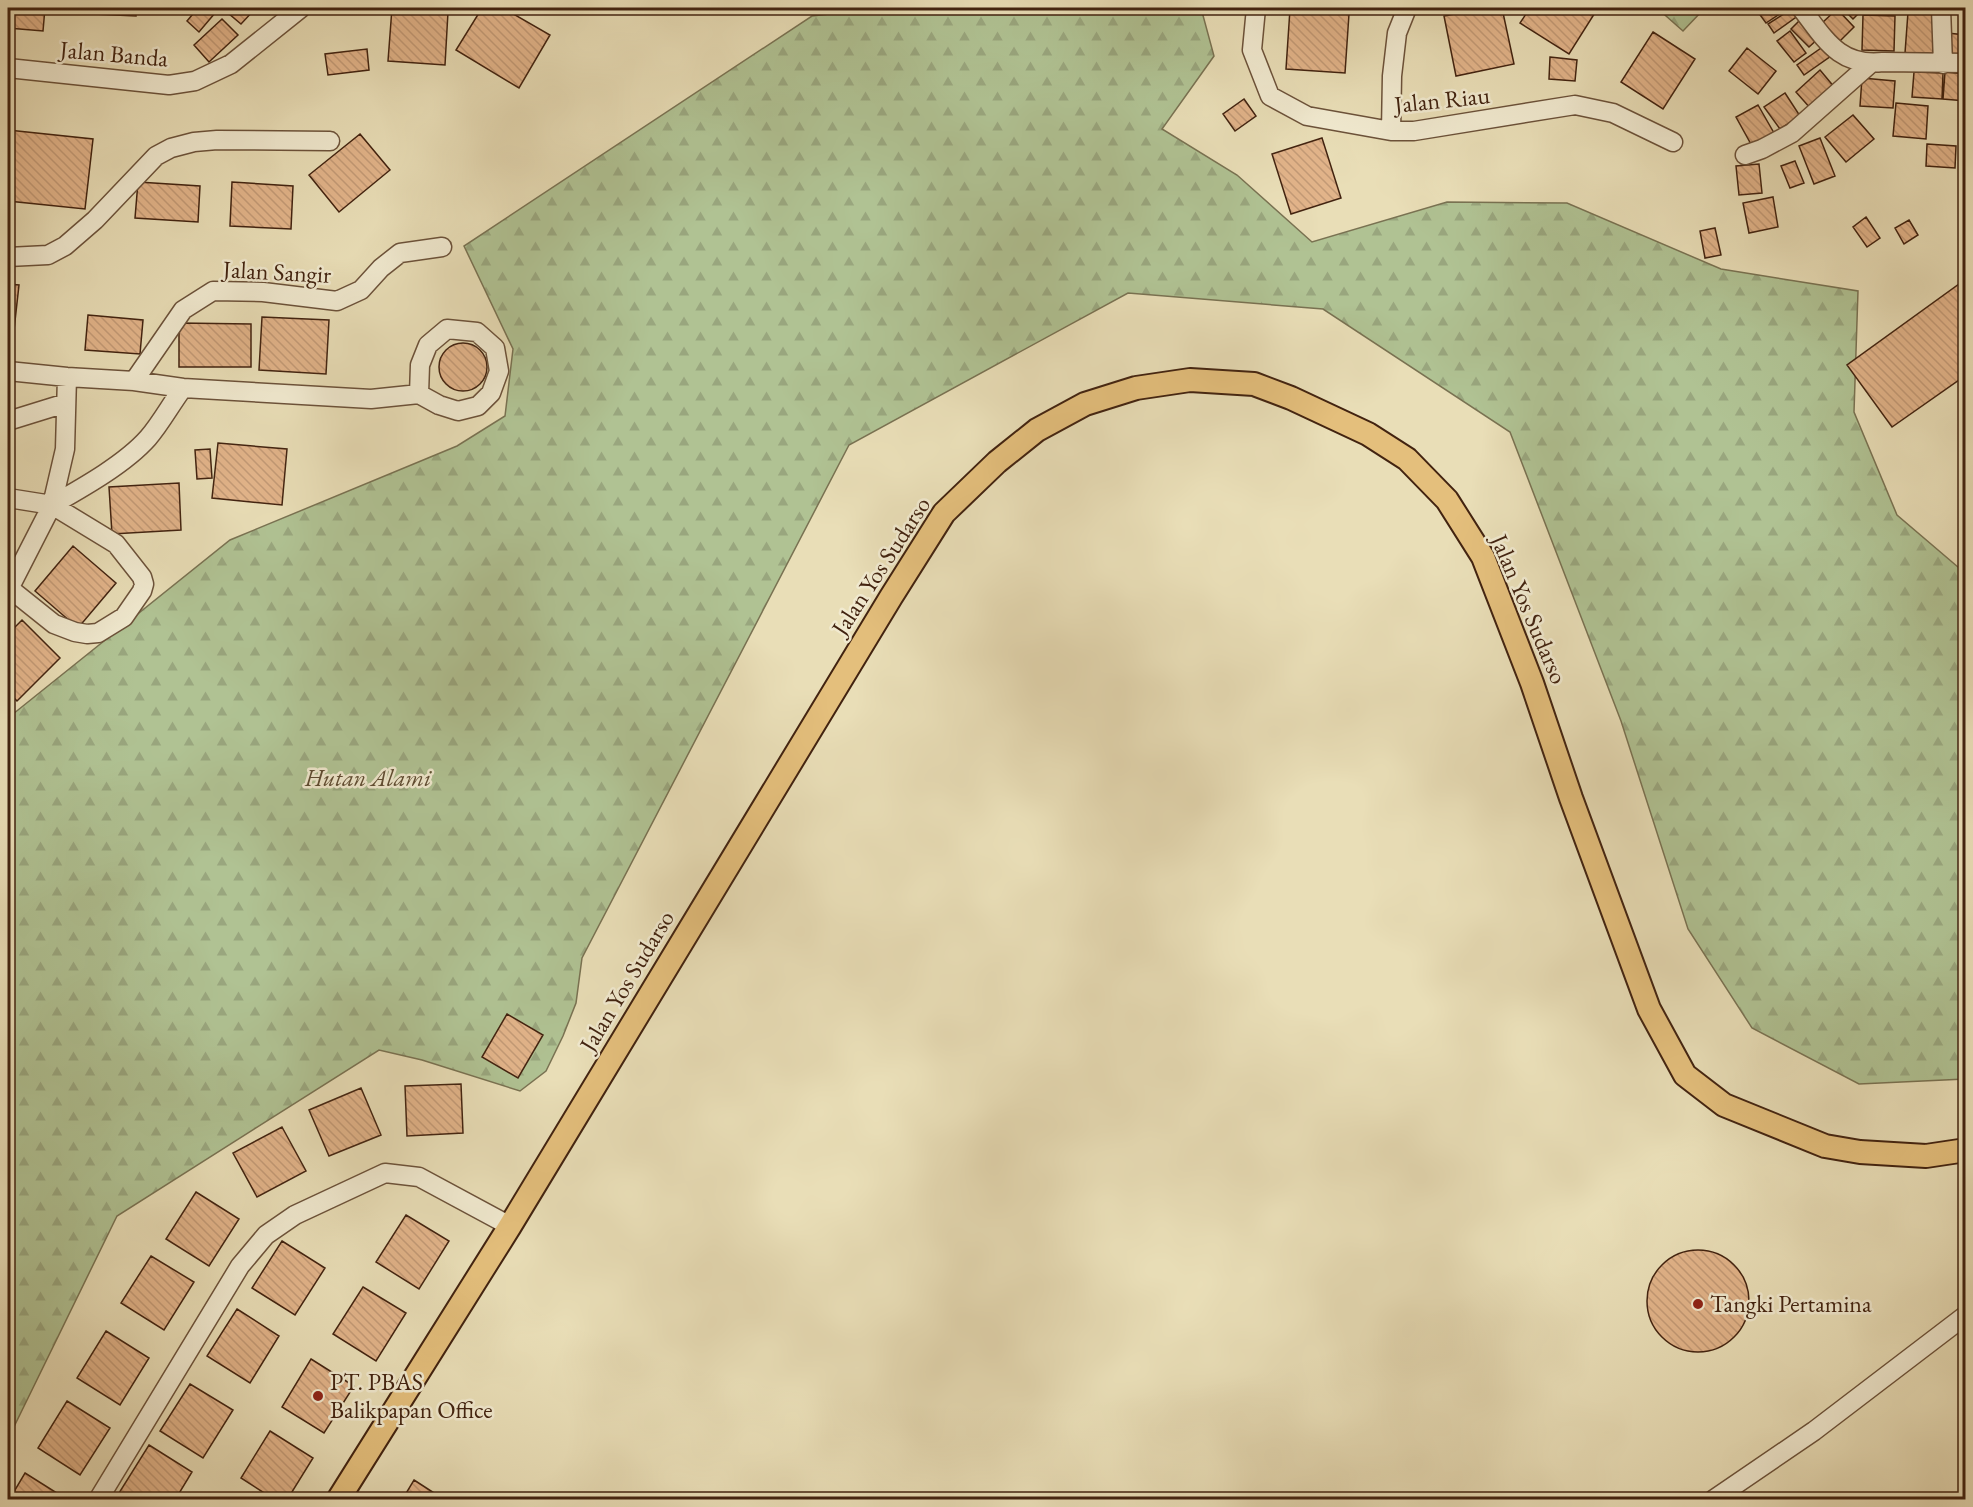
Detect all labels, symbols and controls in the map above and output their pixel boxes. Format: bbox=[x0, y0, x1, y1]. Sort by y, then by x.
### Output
street label: Jalan Banda bbox=[57, 33, 170, 74]
street label: Jalan Riau bbox=[1391, 79, 1492, 120]
street label: Jalan Sangir bbox=[220, 253, 332, 290]
street label: Jalan Yos Sudarso bbox=[823, 490, 937, 643]
street label: Jalan Yos Sudarso bbox=[1483, 527, 1575, 688]
park label: Hutan Alami bbox=[304, 762, 432, 793]
street label: Jalan Yos Sudarso bbox=[571, 904, 681, 1059]
place label: Tangki Pertamina bbox=[1710, 1288, 1872, 1319]
marker: Tangki Pertamina bbox=[1691, 1297, 1705, 1311]
place label: PT. PBAS Balikpapan Office bbox=[330, 1366, 493, 1425]
marker: PT. PBAS Balikpapan Office bbox=[311, 1389, 325, 1403]

